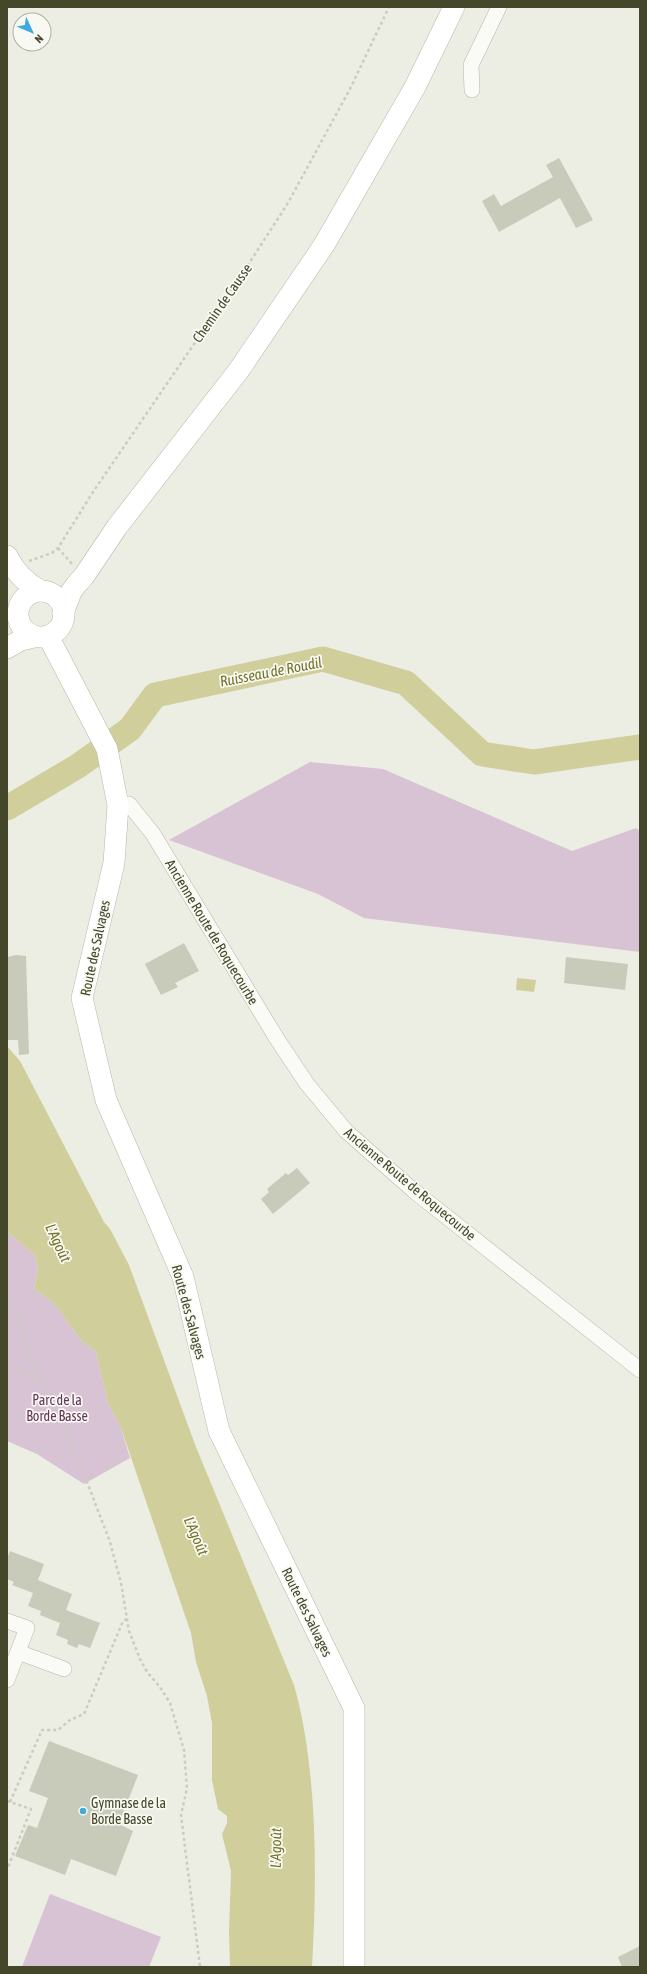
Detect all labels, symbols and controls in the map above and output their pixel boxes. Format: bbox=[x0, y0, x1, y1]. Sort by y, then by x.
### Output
north arrow bbox=[12, 12, 52, 52]
text: N bbox=[33, 32, 46, 45]
street label: Chemin de Causse bbox=[189, 261, 255, 345]
water label: Ruisseau de Roudil bbox=[218, 653, 324, 690]
street label: Ancienne Route de Roquecourbe bbox=[162, 856, 262, 1008]
street label: Route des Salvages bbox=[77, 899, 113, 997]
street label: Ancienne Route de Roquecourbe bbox=[341, 1124, 479, 1244]
water label: L'Agoût bbox=[42, 1221, 75, 1265]
street label: Route des Salvages bbox=[169, 1263, 209, 1361]
park label: Parc de la Borde Basse bbox=[26, 1392, 88, 1424]
water label: L'Agoût bbox=[181, 1514, 212, 1558]
street label: Route des Salvages bbox=[278, 1565, 336, 1659]
place label: Gymnase de la Borde Basse bbox=[91, 1795, 166, 1827]
marker: Gymnase de la Borde Basse bbox=[78, 1806, 88, 1816]
water label: L'Agoût bbox=[267, 1827, 284, 1868]

